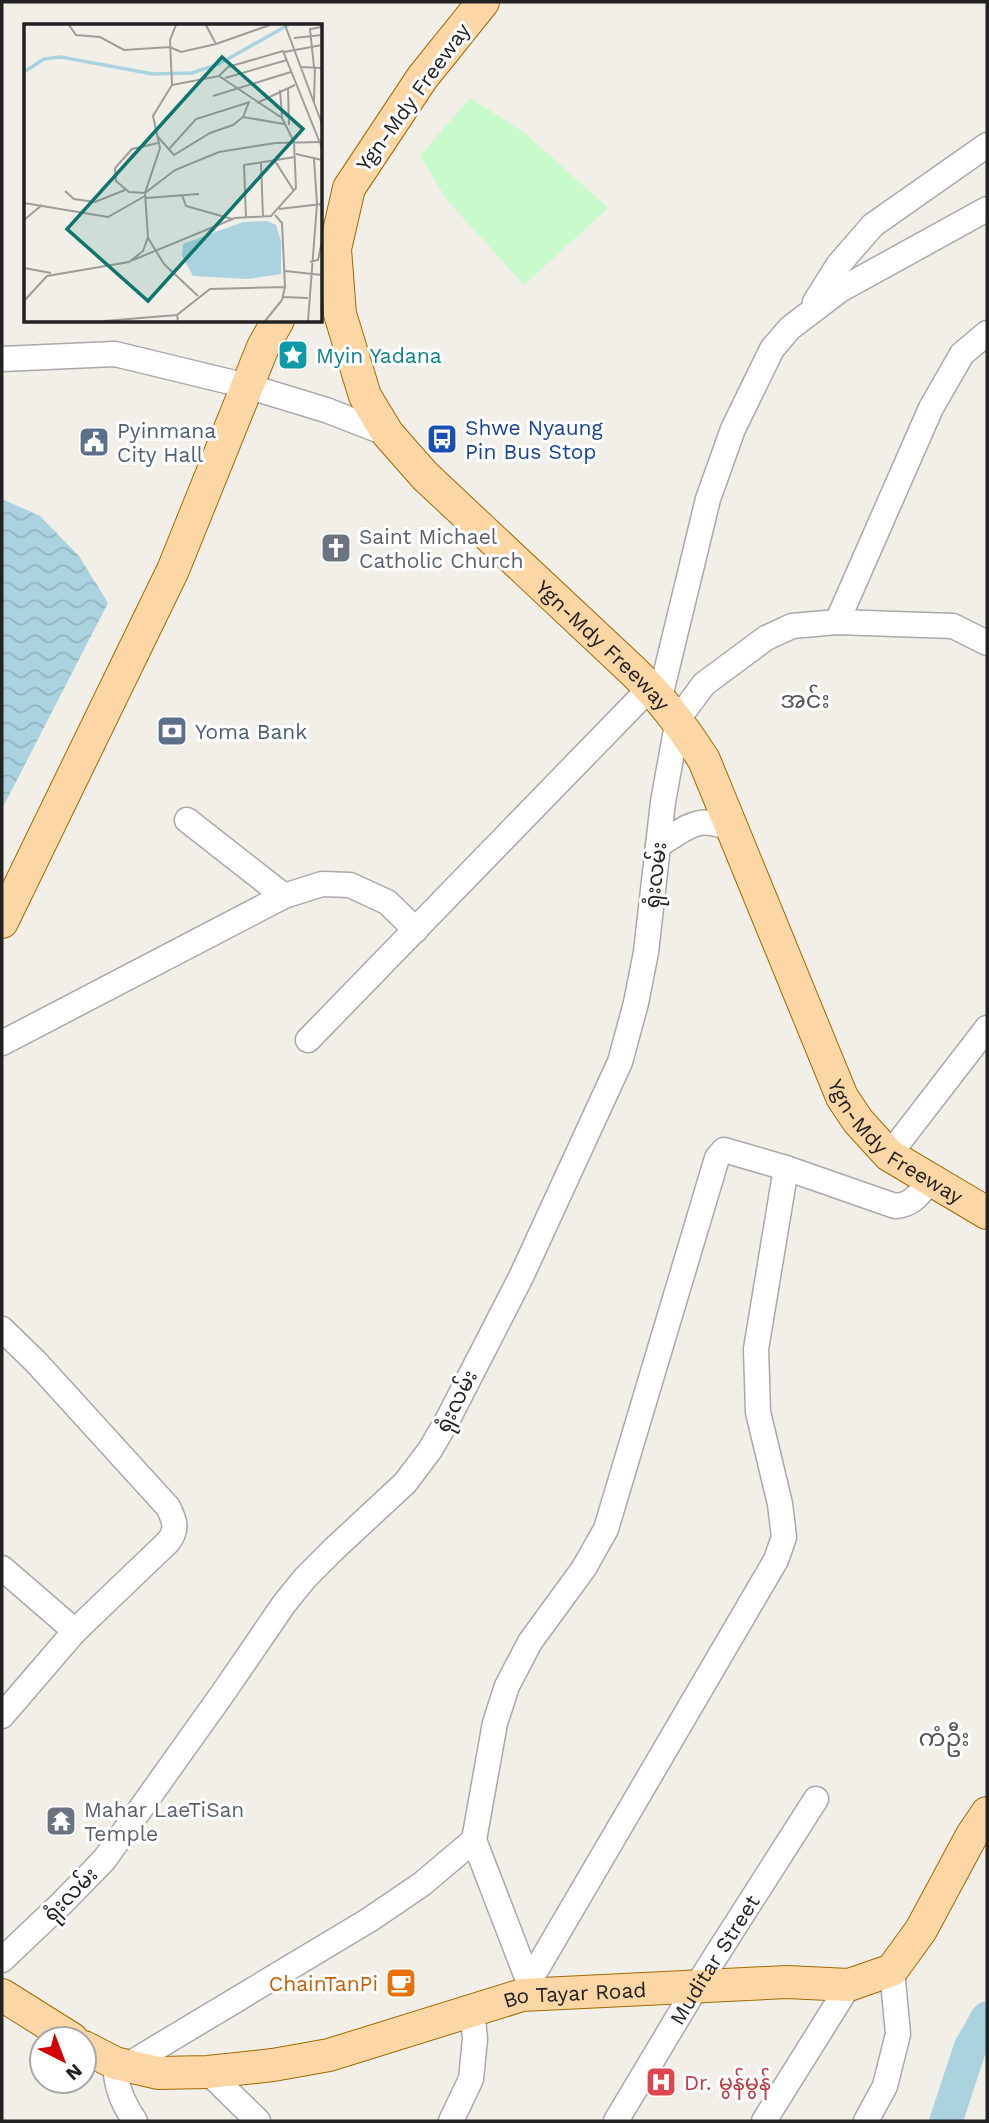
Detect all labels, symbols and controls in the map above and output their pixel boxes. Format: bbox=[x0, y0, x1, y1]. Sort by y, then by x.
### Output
street label: Ygn-Mdy Freeway bbox=[351, 18, 475, 176]
inset map bbox=[24, 24, 322, 322]
place icon: Myin Yadana bbox=[276, 338, 310, 372]
place label: Myin Yadana bbox=[316, 343, 442, 368]
place label: Shwe Nyaung Pin Bus Stop bbox=[465, 415, 604, 464]
place label: Pyinmana City Hall bbox=[117, 418, 216, 467]
bus stop icon: Shwe Nyaung Pin Bus Stop bbox=[425, 422, 459, 456]
public building icon: Pyinmana City Hall bbox=[77, 425, 111, 459]
place label: Saint Michael Catholic Church bbox=[359, 524, 524, 573]
church icon: Saint Michael Catholic Church bbox=[319, 531, 353, 565]
street label: Ygn-Mdy Freeway bbox=[531, 574, 676, 715]
district label: အင်း bbox=[780, 684, 830, 714]
bank icon: Yoma Bank bbox=[155, 714, 189, 748]
place label: Yoma Bank bbox=[195, 719, 307, 744]
street label: ရုံးလမ်း bbox=[636, 840, 676, 910]
street label: Ygn-Mdy Freeway bbox=[823, 1075, 968, 1209]
street label: ရုံးလမ်း bbox=[427, 1364, 487, 1439]
district label: ကံဦး bbox=[918, 1722, 970, 1757]
place label: Mahar LaeTiSan Temple bbox=[84, 1797, 244, 1846]
temple icon: Mahar LaeTiSan Temple bbox=[44, 1804, 78, 1838]
street label: ရုံးလမ်း bbox=[35, 1859, 106, 1930]
street label: Muditar Street bbox=[664, 1890, 764, 2029]
cafe icon: ChainTanPi bbox=[384, 1966, 418, 2000]
place label: ChainTanPi bbox=[269, 1971, 378, 1996]
street label: Bo Tayar Road bbox=[500, 1976, 647, 2013]
north arrow bbox=[28, 2025, 98, 2095]
text: N bbox=[61, 2059, 87, 2086]
hospital icon: Dr. မွန်မွန် bbox=[644, 2065, 678, 2099]
place label: Dr. မွန်မွန် bbox=[684, 2067, 771, 2100]

